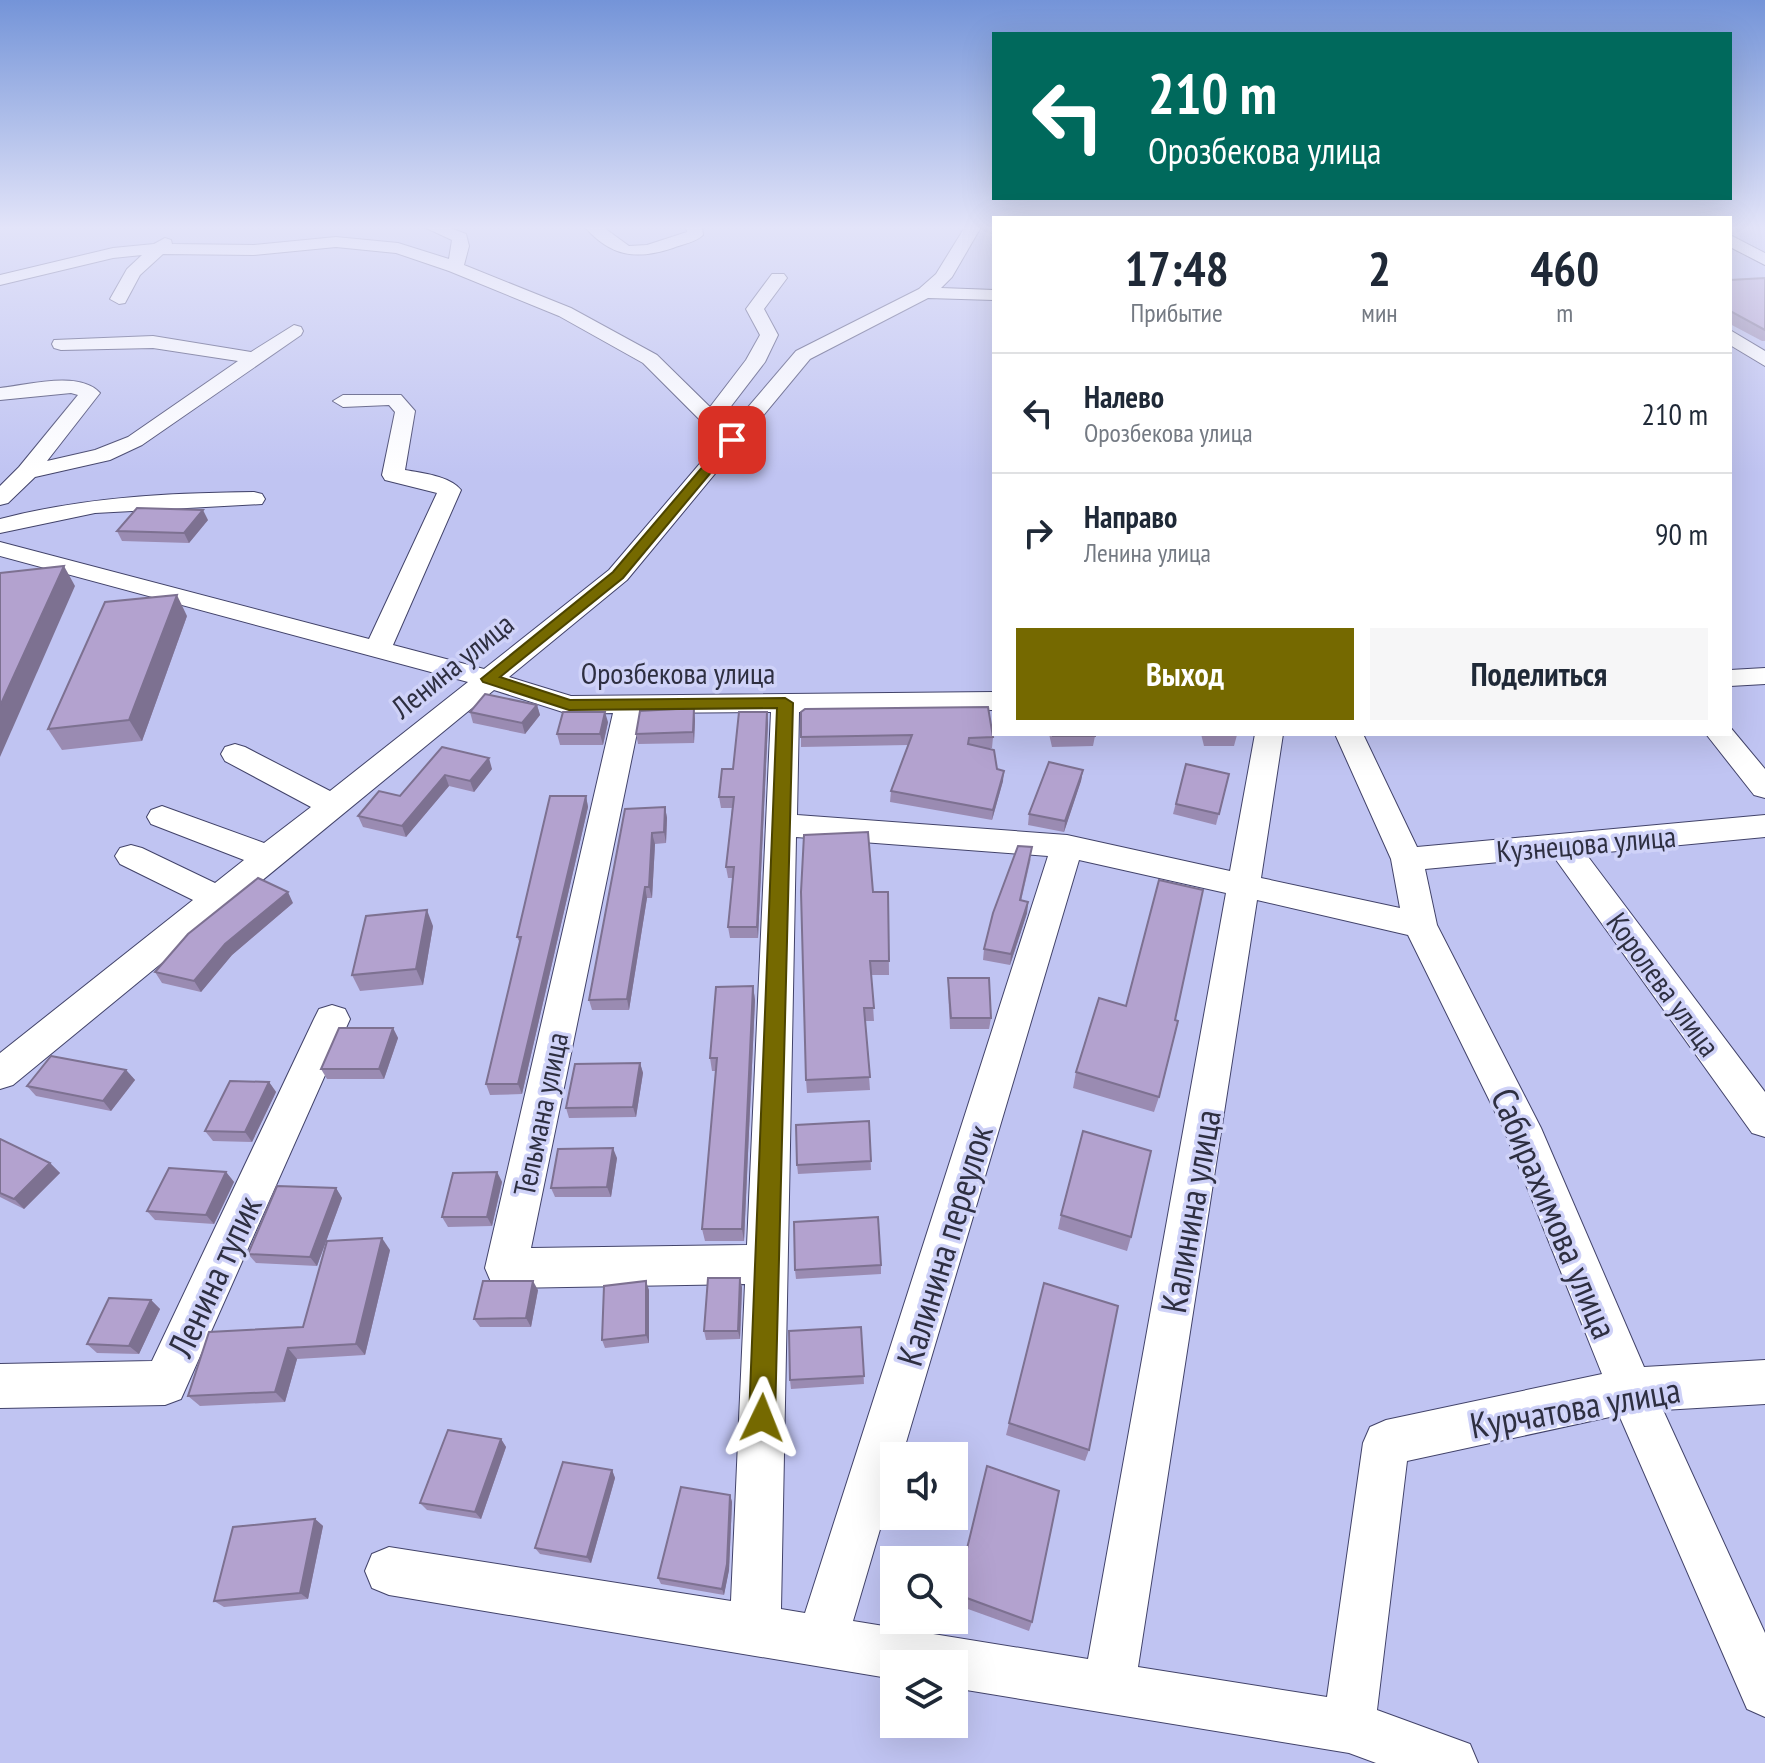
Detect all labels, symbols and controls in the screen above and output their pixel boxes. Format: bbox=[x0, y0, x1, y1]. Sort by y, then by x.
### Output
text: 210 m bbox=[1148, 57, 1277, 129]
icon: left bbox=[1016, 64, 1120, 168]
text: Орозбекова улица bbox=[1148, 127, 1381, 174]
text: 17:48 bbox=[1125, 237, 1229, 299]
text: 2 bbox=[1368, 237, 1391, 299]
text: 460 bbox=[1530, 237, 1599, 299]
text: Прибытие bbox=[1131, 296, 1223, 329]
text: мин bbox=[1361, 296, 1398, 329]
text: m bbox=[1556, 296, 1573, 329]
text: Налево bbox=[1084, 377, 1164, 416]
icon: left bbox=[1016, 391, 1060, 435]
text: 210 m bbox=[1642, 394, 1708, 433]
pin bbox=[698, 406, 766, 474]
text: Орозбекова улица bbox=[1084, 416, 1253, 449]
icon: arrive bbox=[710, 418, 754, 462]
text: Направо bbox=[1084, 497, 1177, 536]
icon: right bbox=[1016, 511, 1060, 555]
text: 90 m bbox=[1655, 514, 1708, 553]
text: Ленина улица bbox=[1084, 536, 1211, 569]
street label: Ленина улица bbox=[382, 604, 521, 727]
button: Выход bbox=[1016, 628, 1354, 720]
button: Поделиться bbox=[1370, 628, 1708, 720]
street label: Орозбекова улица bbox=[581, 653, 775, 692]
street label: Кузнецова улица bbox=[1495, 816, 1677, 870]
street label: Королева улица bbox=[1599, 904, 1729, 1064]
street label: Тельмана улица bbox=[504, 1029, 576, 1199]
street label: Сабирахимова улица bbox=[1481, 1081, 1629, 1345]
street label: Калинина улица bbox=[1149, 1106, 1231, 1316]
street label: Калинина переулок bbox=[885, 1119, 1003, 1371]
street label: Ленина тупик bbox=[156, 1188, 272, 1365]
street label: Курчатова улица bbox=[1466, 1365, 1684, 1449]
position arrow bbox=[720, 1376, 804, 1460]
map controls bbox=[880, 1442, 968, 1738]
button: sound bbox=[880, 1442, 968, 1530]
button: search bbox=[880, 1546, 968, 1634]
button: layers bbox=[880, 1650, 968, 1738]

